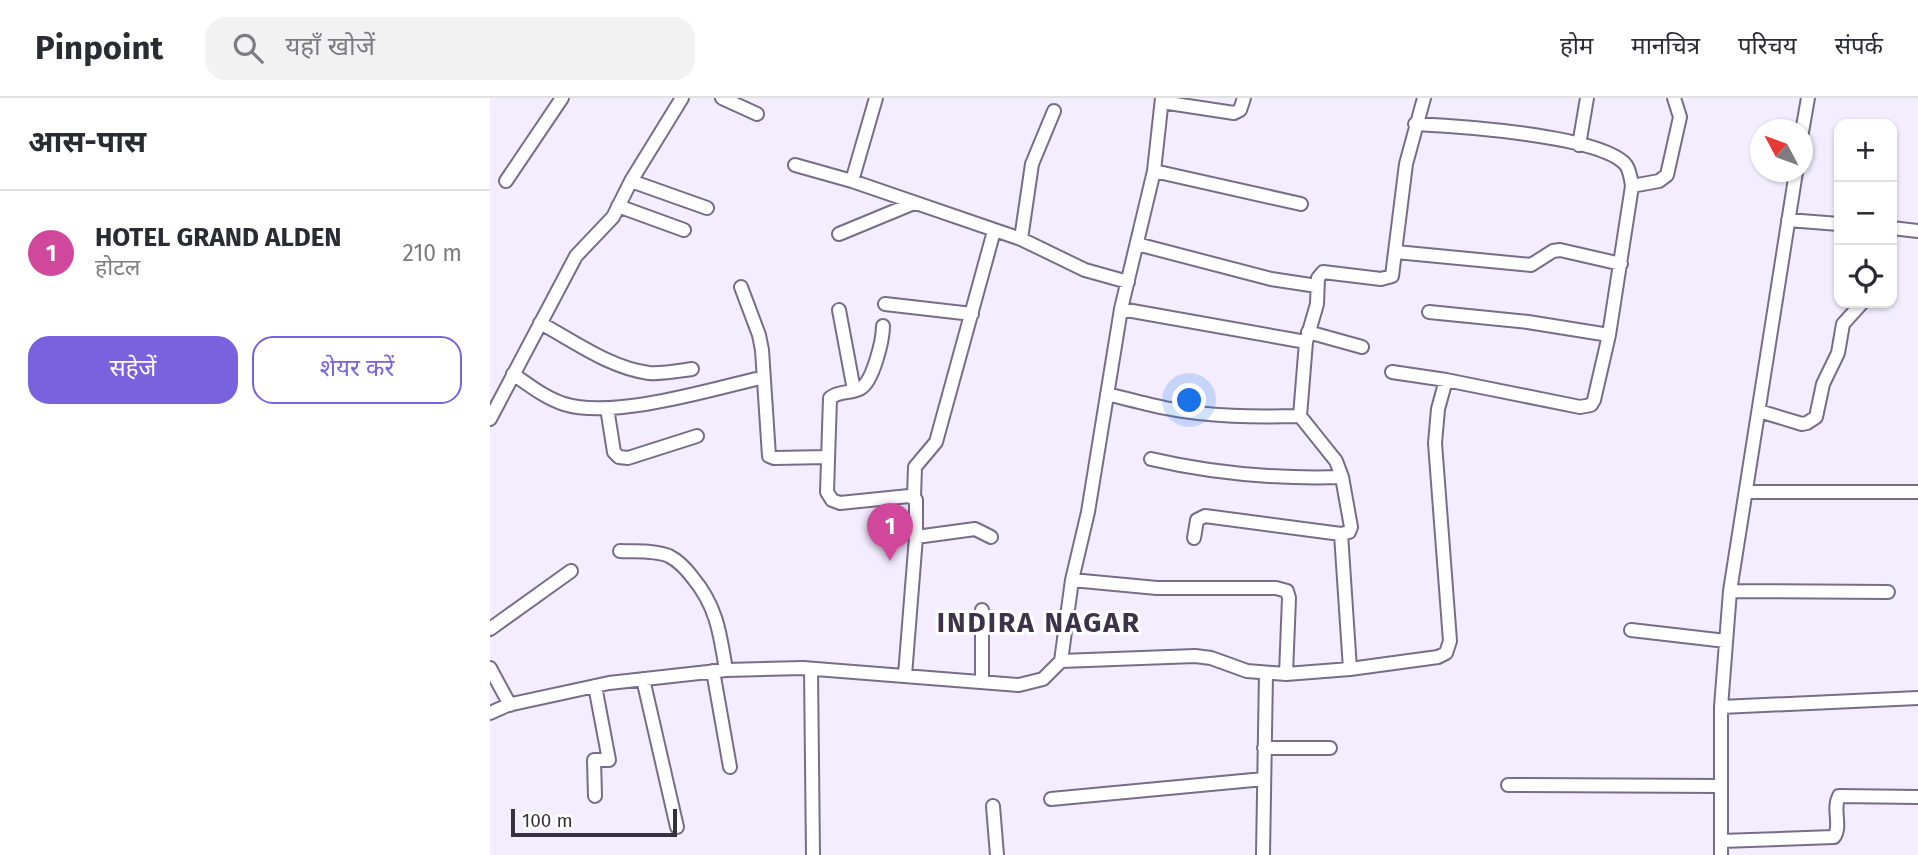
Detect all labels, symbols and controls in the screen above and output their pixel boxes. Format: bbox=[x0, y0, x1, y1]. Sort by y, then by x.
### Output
search box bbox=[205, 17, 695, 80]
text: Pinpoint bbox=[35, 28, 163, 68]
icon: search bbox=[229, 29, 267, 67]
text: यहाँ खोजें bbox=[285, 31, 375, 62]
text: होम bbox=[1560, 32, 1593, 60]
text: मानचित्र bbox=[1631, 32, 1700, 60]
text: परिचय bbox=[1738, 32, 1797, 60]
text: संपर्क bbox=[1835, 32, 1883, 60]
north arrow bbox=[1750, 119, 1813, 182]
map controls bbox=[1834, 119, 1897, 308]
button: + bbox=[1834, 119, 1897, 182]
text: आस-पास bbox=[28, 124, 146, 160]
button: − bbox=[1834, 182, 1897, 245]
text: HOTEL GRAND ALDEN bbox=[95, 222, 342, 253]
text: 1 bbox=[46, 239, 56, 267]
text: 210 m bbox=[403, 239, 462, 267]
button: locate bbox=[1834, 245, 1897, 308]
text: होटल bbox=[95, 253, 140, 281]
button: सहेजें bbox=[28, 336, 238, 404]
button: शेयर करें bbox=[252, 336, 462, 404]
your location bbox=[1172, 383, 1206, 417]
pin: 1 bbox=[867, 503, 913, 561]
district label: INDIRA NAGAR bbox=[937, 606, 1141, 639]
scale bar bbox=[511, 806, 677, 838]
text: 100 m bbox=[522, 809, 573, 832]

